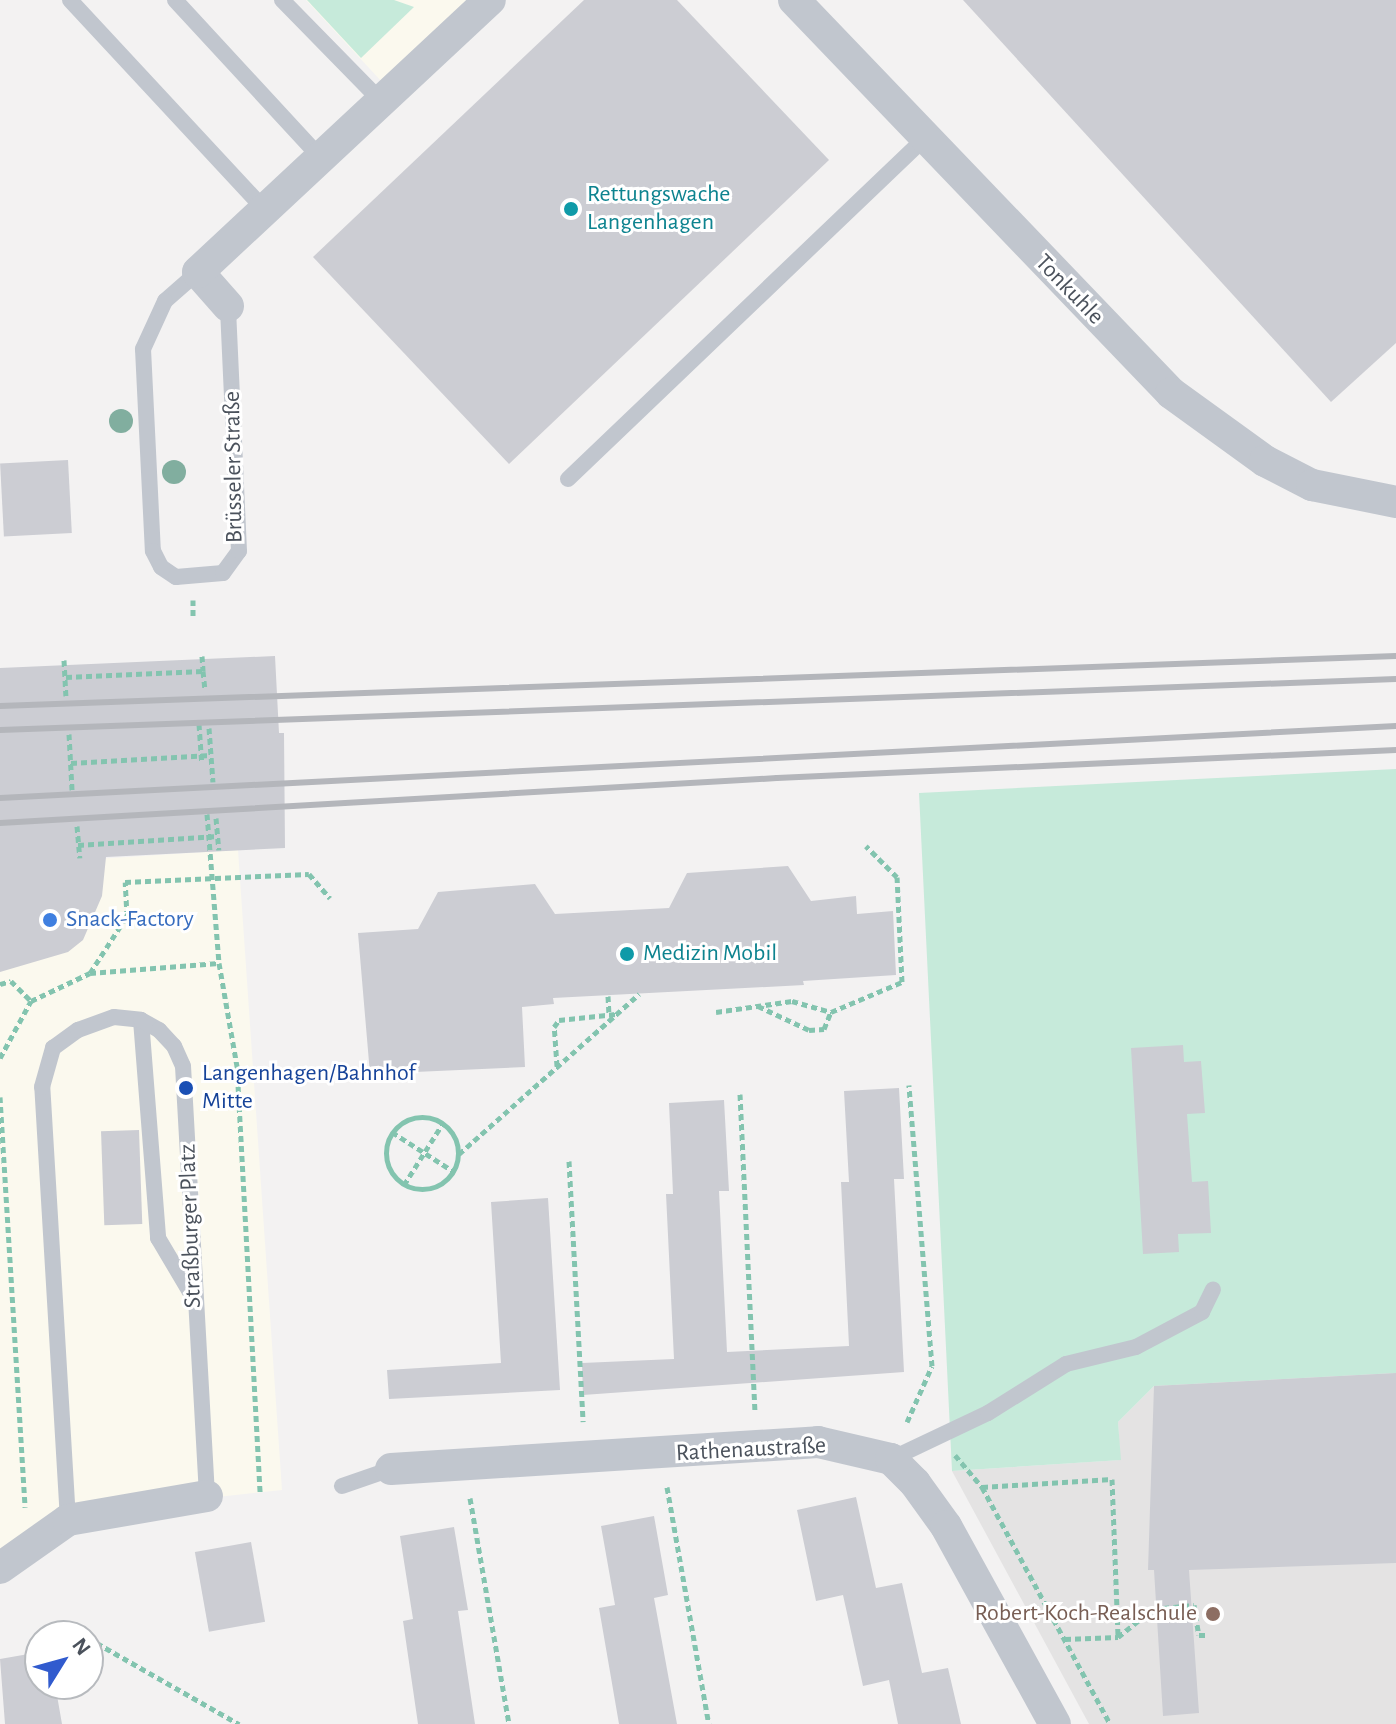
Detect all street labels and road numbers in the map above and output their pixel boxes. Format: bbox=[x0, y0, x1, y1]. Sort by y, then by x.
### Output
street label: Tonkuhle bbox=[1029, 249, 1109, 331]
street label: Brüsseler Straße bbox=[218, 391, 250, 543]
street label: Straßburger Platz bbox=[174, 1143, 208, 1309]
street label: Rathenaustraße bbox=[675, 1432, 827, 1468]

